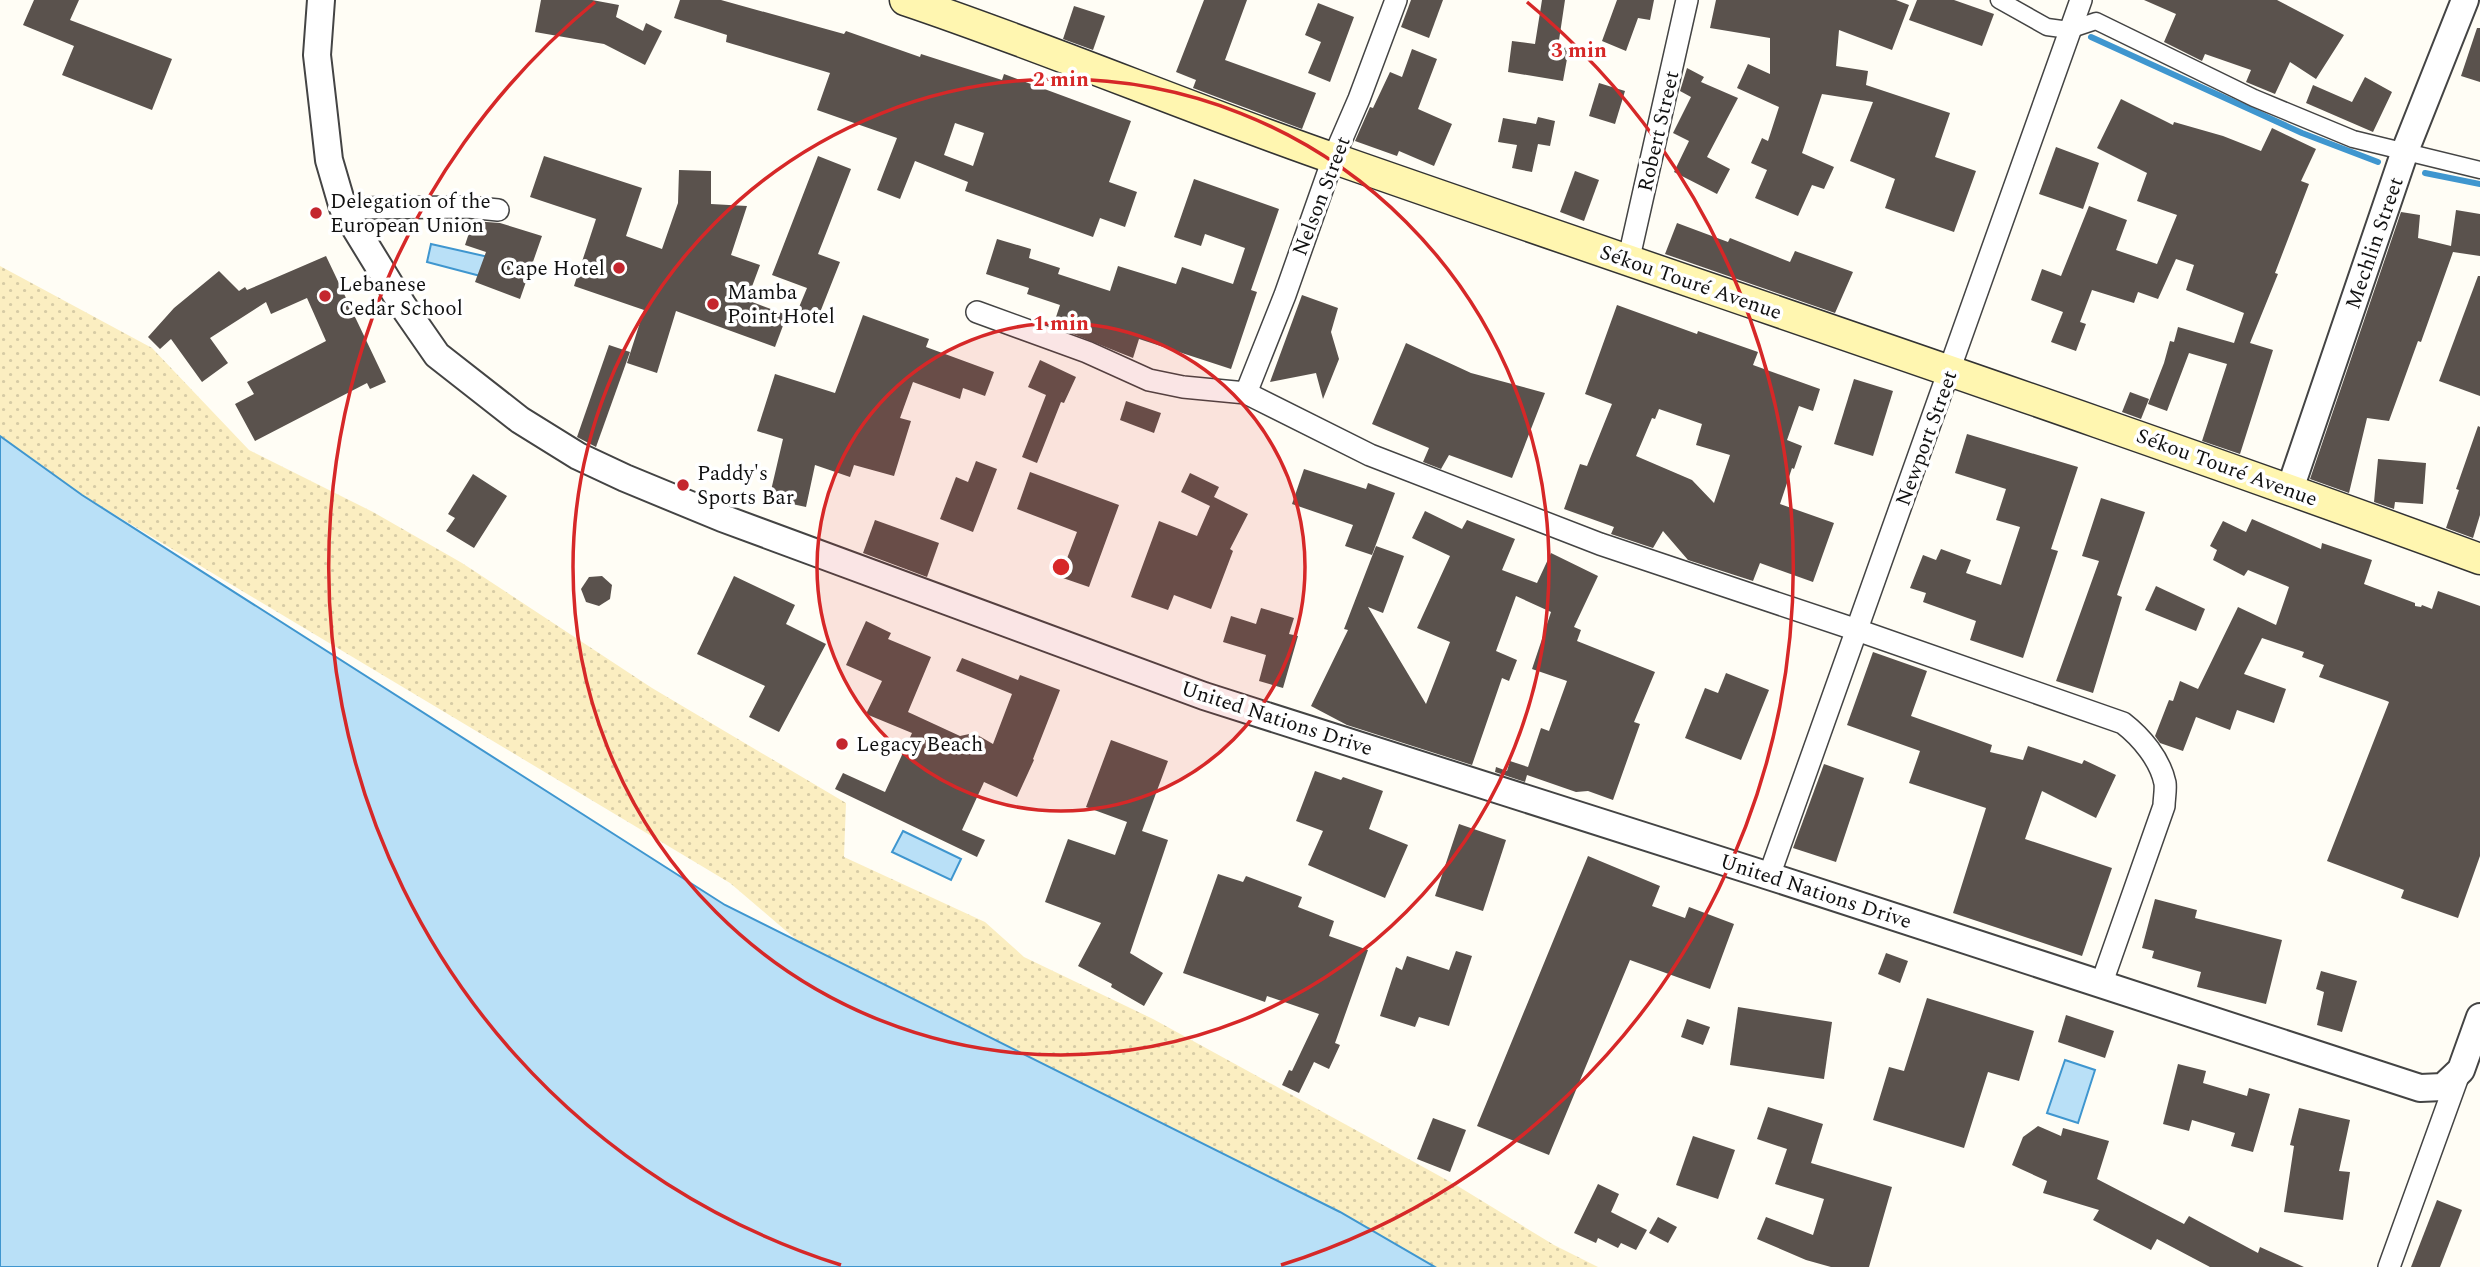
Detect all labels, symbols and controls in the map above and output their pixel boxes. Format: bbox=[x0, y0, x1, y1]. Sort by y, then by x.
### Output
text: 3 min bbox=[1551, 35, 1607, 67]
text: 2 min bbox=[1033, 64, 1089, 96]
street label: Robert Street bbox=[1630, 68, 1688, 195]
street label: Nelson Street bbox=[1284, 132, 1359, 261]
street label: Mechlin Street bbox=[2337, 173, 2413, 314]
place label: Delegation of the European Union bbox=[330, 186, 491, 242]
marker: Delegation of the European Union bbox=[308, 205, 324, 221]
street label: Sékou Touré Avenue bbox=[1595, 237, 1786, 329]
place label: Cape Hotel bbox=[500, 253, 605, 285]
marker: Cape Hotel bbox=[611, 260, 627, 276]
place label: Lebanese Cedar School bbox=[339, 269, 463, 325]
place label: Mamba Point Hotel bbox=[727, 277, 835, 333]
marker: Lebanese Cedar School bbox=[317, 288, 333, 304]
marker: Mamba Point Hotel bbox=[705, 296, 721, 312]
text: 1 min bbox=[1033, 308, 1089, 340]
street label: Newport Street bbox=[1888, 366, 1966, 511]
street label: Sékou Touré Avenue bbox=[2132, 420, 2322, 516]
place label: Paddy's Sports Bar bbox=[697, 458, 794, 514]
marker: Paddy's Sports Bar bbox=[675, 477, 691, 493]
centre of rings bbox=[1049, 555, 1073, 579]
street label: United Nations Drive bbox=[1177, 673, 1377, 765]
place label: Legacy Beach bbox=[856, 729, 983, 761]
marker: Legacy Beach bbox=[834, 736, 850, 752]
street label: United Nations Drive bbox=[1716, 846, 1916, 938]

